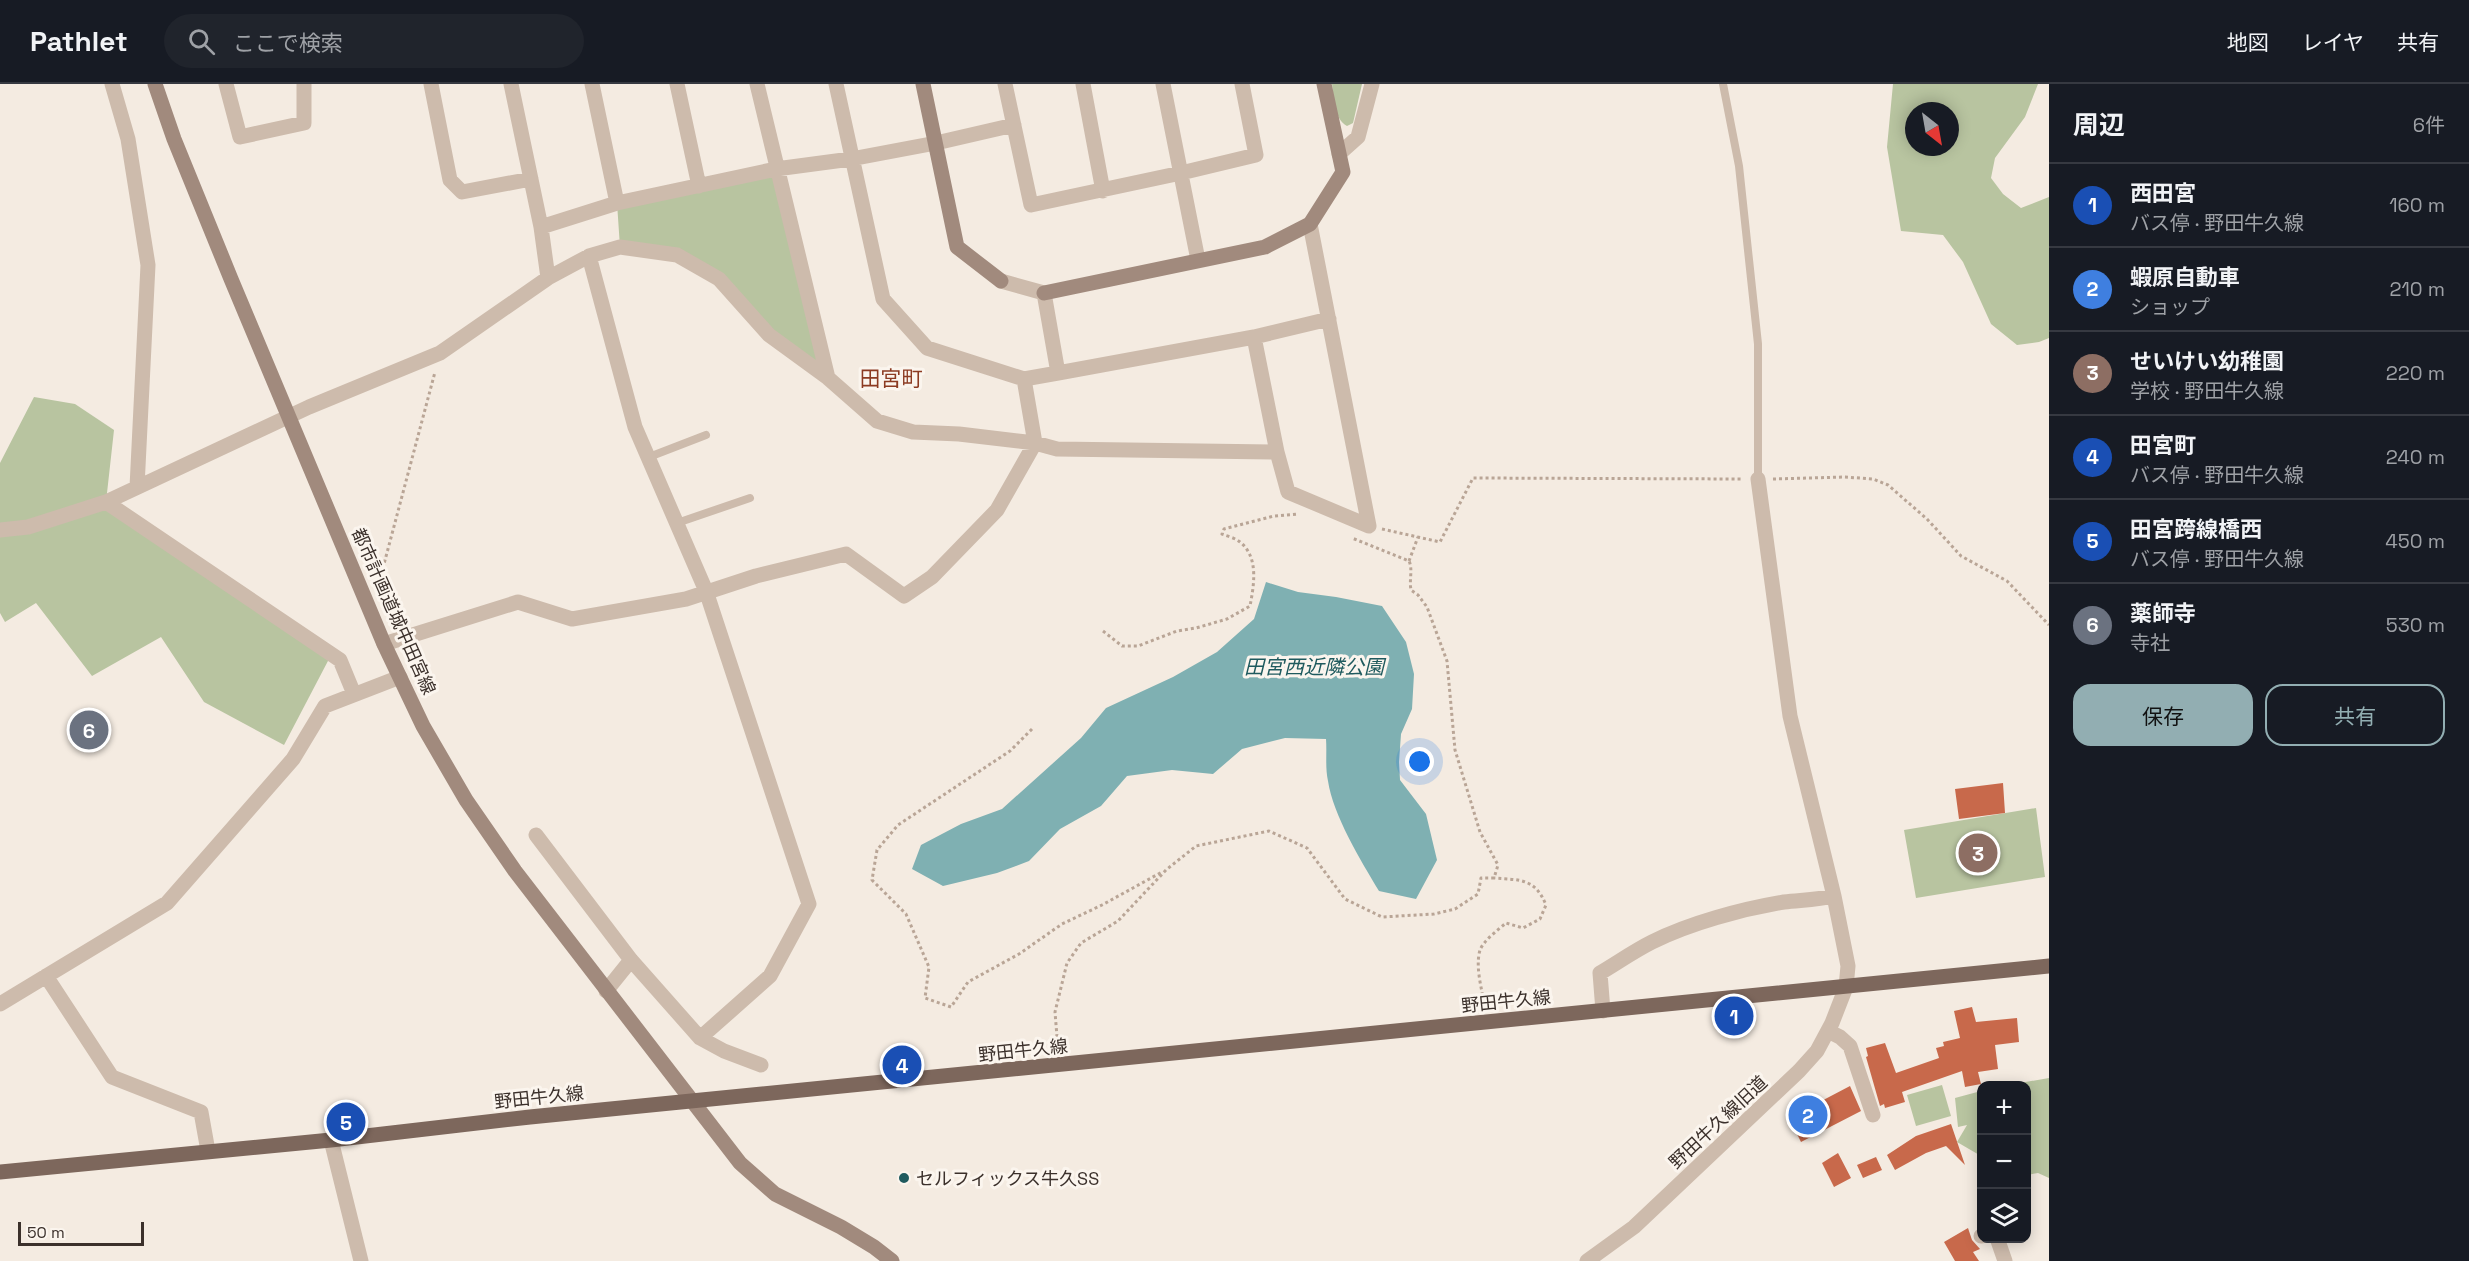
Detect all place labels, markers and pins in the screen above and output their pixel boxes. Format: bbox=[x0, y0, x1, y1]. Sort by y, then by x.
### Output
pin: 6 bbox=[70, 708, 109, 752]
pin: 3 bbox=[1958, 830, 1998, 876]
pin: 1 bbox=[1714, 994, 1754, 1038]
pin: 4 bbox=[882, 1042, 922, 1088]
pin: 2 bbox=[1788, 1092, 1828, 1138]
pin: 5 bbox=[326, 1100, 366, 1144]
place label: セルフィックス牛久SS bbox=[916, 1167, 1099, 1190]
marker: セルフィックス牛久SS bbox=[897, 1171, 911, 1185]

